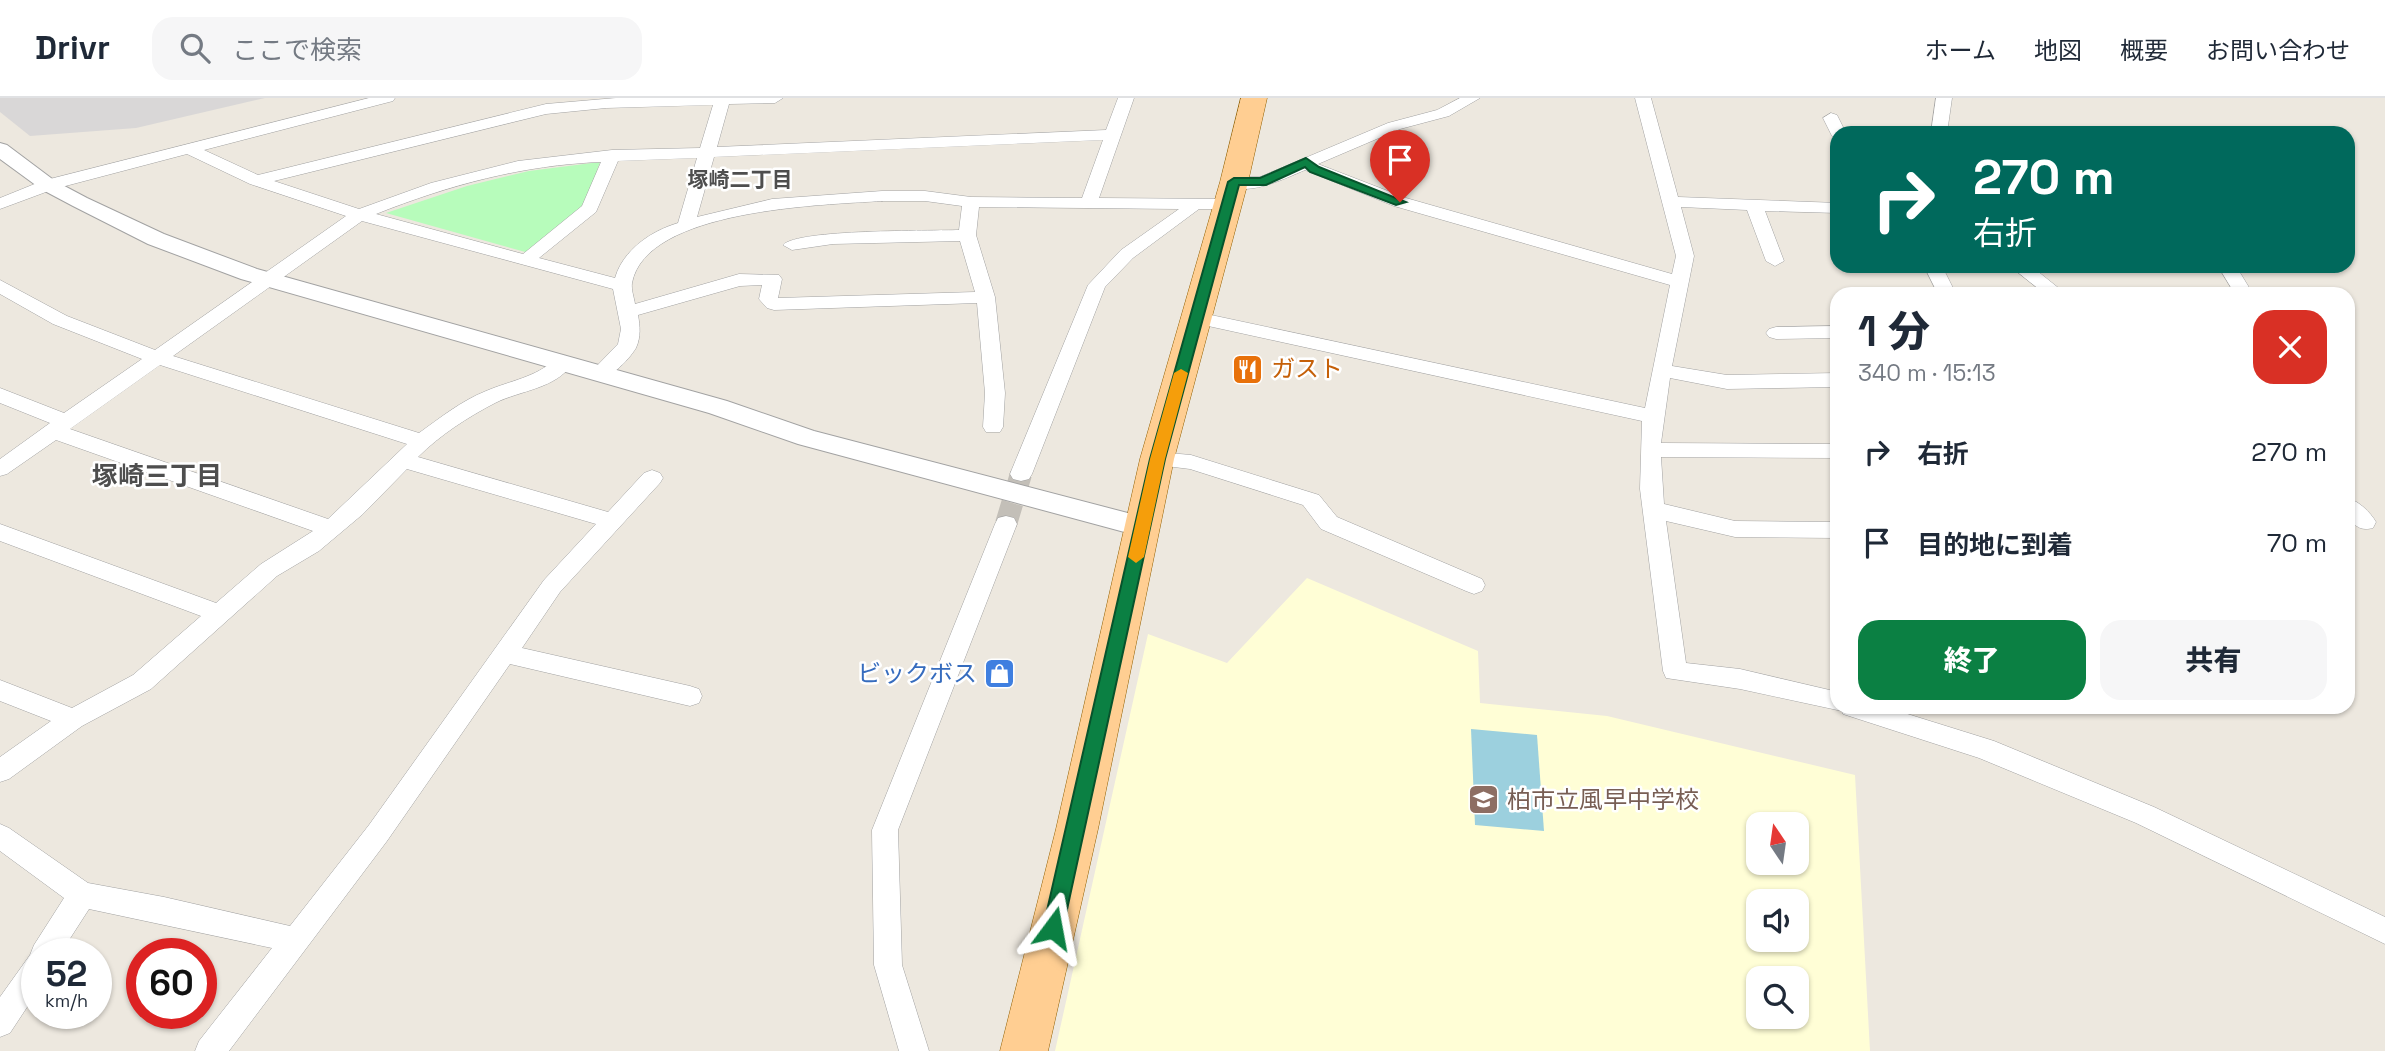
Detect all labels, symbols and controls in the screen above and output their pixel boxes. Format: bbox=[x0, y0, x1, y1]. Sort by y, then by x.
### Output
search box bbox=[152, 17, 642, 80]
text: Drivr bbox=[35, 27, 110, 69]
icon: search bbox=[176, 29, 214, 67]
text: ここで検索 bbox=[232, 33, 362, 67]
text: ホーム bbox=[1925, 35, 1996, 66]
text: 地図 bbox=[2034, 35, 2082, 66]
text: 概要 bbox=[2120, 35, 2168, 66]
text: お問い合わせ bbox=[2206, 35, 2350, 66]
pin bbox=[1370, 130, 1430, 202]
icon: arrive bbox=[1381, 141, 1419, 179]
text: 270 m bbox=[1973, 146, 2115, 208]
icon: right bbox=[1858, 154, 1949, 245]
district label: 塚崎二丁目 bbox=[688, 166, 793, 193]
text: 右折 bbox=[1973, 213, 2037, 253]
text: 1 分 bbox=[1858, 305, 1930, 358]
button: close bbox=[2253, 310, 2327, 384]
restaurant icon: ガスト bbox=[1231, 352, 1265, 386]
place label: ガスト bbox=[1271, 353, 1343, 384]
text: 340 m · 15:13 bbox=[1858, 358, 1996, 388]
icon: right bbox=[1858, 433, 1896, 471]
text: 270 m bbox=[2251, 435, 2327, 469]
text: 右折 bbox=[1917, 437, 1969, 471]
district label: 塚崎三丁目 bbox=[92, 459, 222, 493]
icon: arrive bbox=[1858, 524, 1896, 562]
text: 70 m bbox=[2267, 526, 2327, 560]
text: 目的地に到着 bbox=[1917, 528, 2073, 562]
button: 終了 bbox=[1858, 620, 2086, 700]
button: 共有 bbox=[2100, 620, 2327, 700]
shop icon: ビックボス bbox=[983, 657, 1017, 691]
place label: ビックボス bbox=[857, 658, 977, 689]
school or university icon: 柏市立風早中学校 bbox=[1467, 783, 1501, 817]
place label: 柏市立風早中学校 bbox=[1507, 784, 1699, 815]
north arrow bbox=[1746, 812, 1810, 875]
map controls bbox=[1746, 812, 1809, 1029]
button: sound bbox=[1746, 889, 1809, 952]
position arrow bbox=[1016, 891, 1090, 965]
speed limit sign: 60 bbox=[126, 938, 217, 1029]
text: 52 bbox=[46, 952, 87, 996]
button: search bbox=[1746, 966, 1809, 1029]
text: km/h bbox=[45, 989, 88, 1012]

